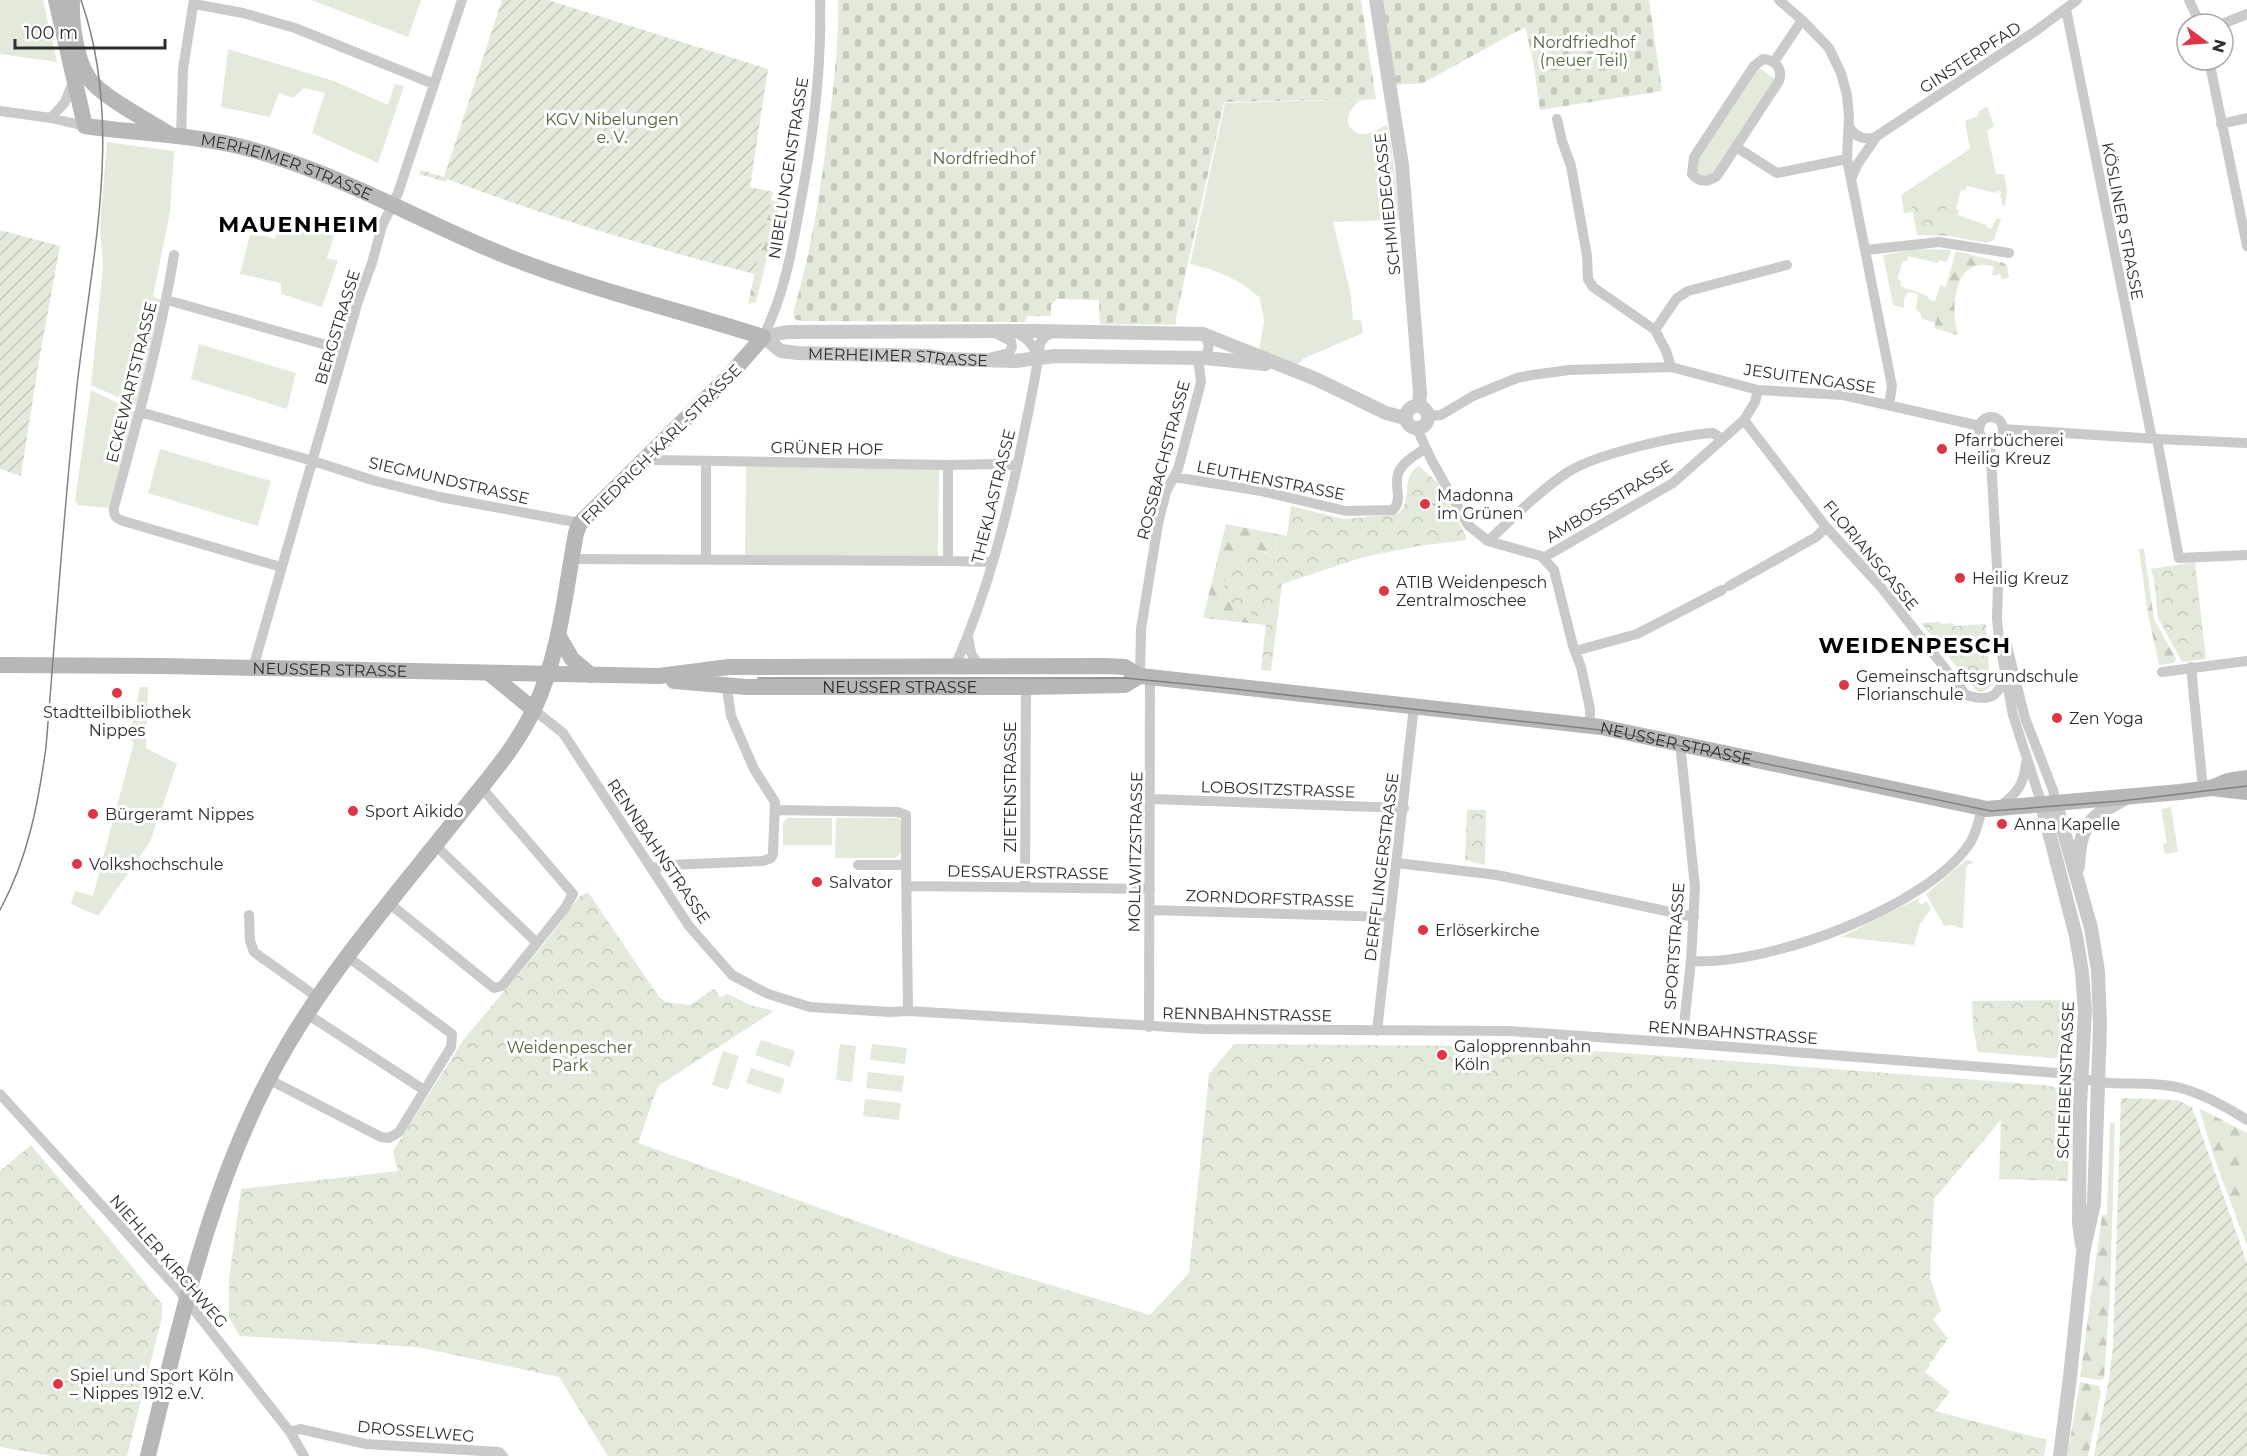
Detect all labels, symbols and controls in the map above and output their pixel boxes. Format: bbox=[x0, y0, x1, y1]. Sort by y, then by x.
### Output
scale bar bbox=[15, 12, 165, 50]
north arrow bbox=[2175, 12, 2235, 72]
street label: GINSTERPFAD bbox=[1916, 18, 2024, 97]
text: 100 m bbox=[24, 22, 78, 44]
park label: Nordfriedhof (neuer Teil) bbox=[1533, 33, 1636, 70]
text: N bbox=[2208, 37, 2230, 55]
street label: NIBELUNGENSTRASSE bbox=[765, 76, 812, 260]
park label: KGV Nibelungen e. V. bbox=[545, 110, 679, 147]
street label: MERHEIMER STRASSE bbox=[199, 130, 375, 204]
street label: SCHMIEDEGASSE bbox=[1371, 132, 1404, 276]
street label: KÖSLINER STRASSE bbox=[2098, 141, 2148, 301]
park label: Nordfriedhof bbox=[933, 149, 1036, 168]
district label: MAUENHEIM bbox=[218, 211, 380, 238]
street label: BERGSTRASSE bbox=[311, 267, 364, 387]
street label: ECKEWARTSTRASSE bbox=[102, 300, 161, 465]
street label: MERHEIMER STRASSE bbox=[808, 344, 988, 370]
street label: FRIEDRICH-KARL-STRASSE bbox=[577, 360, 745, 528]
street label: JESUITENGASSE bbox=[1742, 360, 1877, 397]
street label: ROSSBACHSTRASSE bbox=[1133, 378, 1194, 542]
street label: THEKLASTRASSE bbox=[968, 427, 1019, 565]
place label: Pfarrbücherei Heilig Kreuz bbox=[1954, 431, 2064, 468]
street label: GRÜNER HOF bbox=[771, 437, 883, 459]
marker: Pfarrbücherei Heilig Kreuz bbox=[1935, 442, 1949, 456]
street label: SIEGMUNDSTRASSE bbox=[367, 453, 531, 508]
street label: AMBOSSSTRASSE bbox=[1543, 456, 1676, 547]
street label: LEUTHENSTRASSE bbox=[1195, 457, 1347, 504]
place label: Madonna im Grünen bbox=[1437, 486, 1523, 523]
street label: FLORIANSGASSE bbox=[1819, 496, 1922, 614]
marker: Madonna im Grünen bbox=[1418, 497, 1432, 511]
place label: Heilig Kreuz bbox=[1972, 569, 2069, 588]
marker: Heilig Kreuz bbox=[1953, 571, 1967, 585]
place label: ATIB Weidenpesch Zentralmoschee bbox=[1396, 573, 1547, 610]
marker: ATIB Weidenpesch Zentralmoschee bbox=[1377, 584, 1391, 598]
district label: WEIDENPESCH bbox=[1819, 632, 2011, 659]
street label: NEUSSER STRASSE bbox=[252, 659, 408, 681]
place label: Gemeinschaftsgrundschule Florianschule bbox=[1856, 667, 2079, 704]
street label: NEUSSER STRASSE bbox=[822, 678, 977, 697]
marker: Gemeinschaftsgrundschule Florianschule bbox=[1837, 678, 1851, 692]
marker: Stadtteilbibliothek Nippes bbox=[110, 686, 124, 700]
place label: Stadtteilbibliothek Nippes bbox=[43, 703, 191, 740]
place label: Zen Yoga bbox=[2069, 709, 2143, 728]
marker: Zen Yoga bbox=[2050, 711, 2064, 725]
street label: NEUSSER STRASSE bbox=[1598, 718, 1754, 769]
street label: ZIETENSTRASSE bbox=[1001, 721, 1020, 853]
street label: MOLLWITZSTRASSE bbox=[1125, 771, 1146, 933]
street label: DERFFLINGERSTRASSE bbox=[1360, 772, 1402, 962]
street label: RENNBAHNSTRASSE bbox=[603, 775, 714, 927]
street label: LOBOSITZSTRASSE bbox=[1200, 777, 1356, 802]
place label: Sport Aikido bbox=[365, 802, 464, 821]
marker: Sport Aikido bbox=[346, 804, 360, 818]
place label: Bürgeramt Nippes bbox=[105, 805, 254, 824]
marker: Bürgeramt Nippes bbox=[86, 807, 100, 821]
place label: Anna Kapelle bbox=[2014, 815, 2120, 834]
marker: Anna Kapelle bbox=[1995, 817, 2009, 831]
place label: Volkshochschule bbox=[89, 855, 224, 874]
marker: Volkshochschule bbox=[70, 857, 84, 871]
street label: DESSAUERSTRASSE bbox=[947, 862, 1109, 883]
place label: Salvator bbox=[829, 873, 893, 892]
marker: Salvator bbox=[810, 875, 824, 889]
street label: SPORTSTRASSE bbox=[1661, 882, 1688, 1010]
street label: ZORNDORFSTRASSE bbox=[1185, 886, 1355, 911]
place label: Erlöserkirche bbox=[1435, 921, 1540, 940]
marker: Erlöserkirche bbox=[1416, 923, 1430, 937]
street label: SCHEIBENSTRASSE bbox=[2053, 1001, 2078, 1159]
street label: RENNBAHNSTRASSE bbox=[1162, 1004, 1332, 1025]
street label: RENNBAHNSTRASSE bbox=[1647, 1017, 1818, 1048]
place label: Galopprennbahn Köln bbox=[1454, 1037, 1591, 1074]
park label: Weidenpescher Park bbox=[507, 1038, 633, 1075]
marker: Galopprennbahn Köln bbox=[1435, 1048, 1449, 1062]
street label: NIEHLER KIRCHWEG bbox=[106, 1191, 232, 1332]
place label: Spiel und Sport Köln – Nippes 1912 e.V. bbox=[70, 1366, 234, 1403]
marker: Spiel und Sport Köln – Nippes 1912 e.V. bbox=[51, 1377, 65, 1391]
street label: DROSSELWEG bbox=[356, 1417, 475, 1446]

